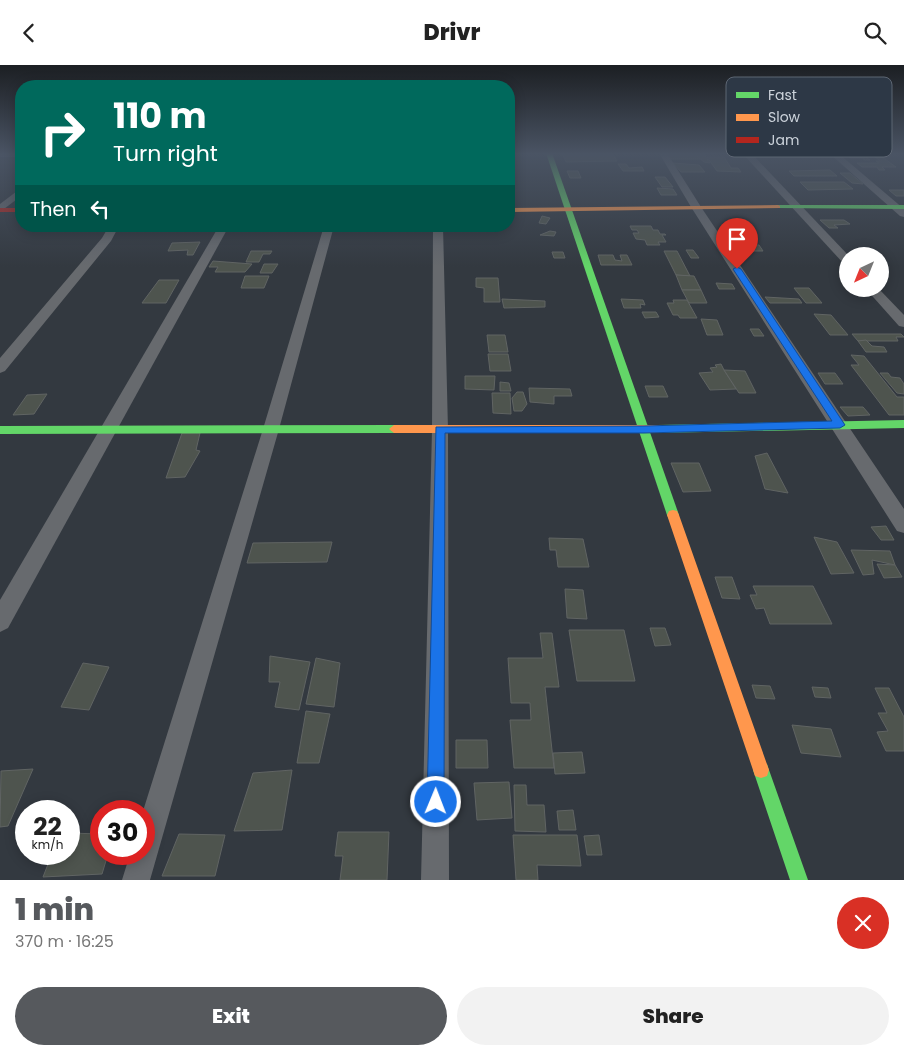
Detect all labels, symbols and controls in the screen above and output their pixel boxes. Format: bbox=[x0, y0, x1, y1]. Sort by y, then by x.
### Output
text: Drivr bbox=[424, 17, 480, 48]
icon: back bbox=[15, 19, 43, 47]
icon: search bbox=[861, 19, 889, 47]
legend bbox=[726, 77, 892, 157]
text: Fast bbox=[768, 85, 797, 105]
text: 110 m bbox=[113, 91, 207, 140]
icon: right bbox=[30, 100, 95, 165]
text: Slow bbox=[768, 107, 801, 127]
text: Jam bbox=[768, 130, 799, 150]
text: Turn right bbox=[113, 138, 218, 169]
icon: left bbox=[86, 195, 114, 223]
text: Then bbox=[30, 196, 76, 223]
pin bbox=[716, 218, 758, 269]
icon: arrive bbox=[723, 225, 751, 253]
north arrow bbox=[839, 247, 889, 297]
map controls bbox=[839, 247, 889, 297]
position arrow bbox=[409, 775, 461, 827]
speed limit sign: 30 bbox=[90, 800, 155, 865]
text: 22 bbox=[33, 809, 62, 844]
text: km/h bbox=[32, 836, 63, 853]
text: 1 min bbox=[15, 888, 94, 931]
button: close bbox=[837, 897, 889, 949]
text: 370 m · 16:25 bbox=[15, 930, 114, 953]
button: Exit bbox=[15, 987, 447, 1045]
button: Share bbox=[457, 987, 889, 1045]

